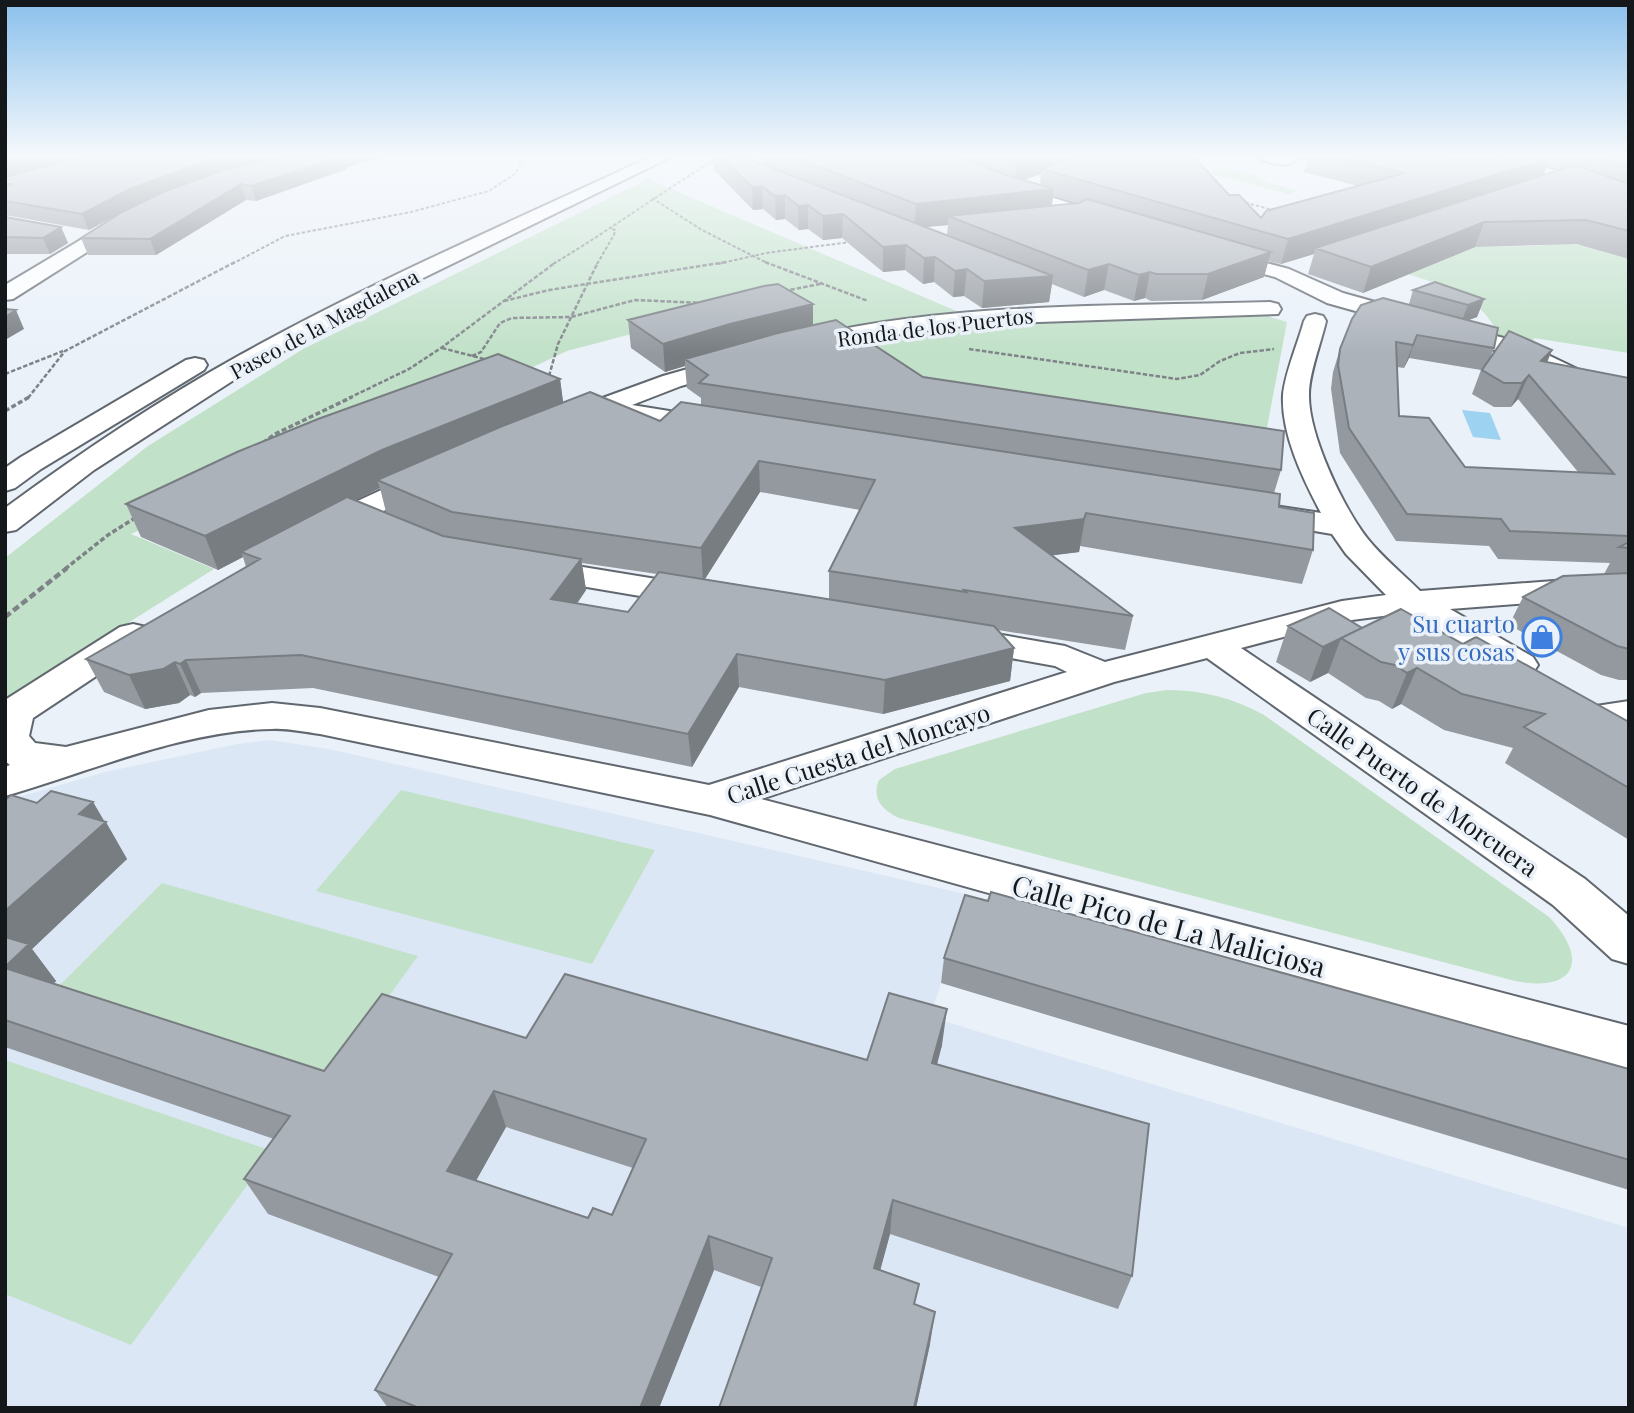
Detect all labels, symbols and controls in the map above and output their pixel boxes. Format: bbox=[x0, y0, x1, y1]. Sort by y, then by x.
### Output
street label: Paseo de la Magdalena bbox=[225, 261, 424, 385]
street label: Ronda de los Puertos bbox=[835, 300, 1035, 352]
place label: Su cuarto y sus cosas bbox=[1397, 607, 1515, 667]
shop icon: Su cuarto y sus cosas bbox=[1521, 616, 1563, 658]
street label: Calle Cuesta del Moncayo bbox=[722, 695, 994, 811]
street label: Calle Puerto de Morcuera bbox=[1301, 699, 1545, 883]
street label: Calle Pico de La Maliciosa bbox=[1008, 865, 1330, 985]

